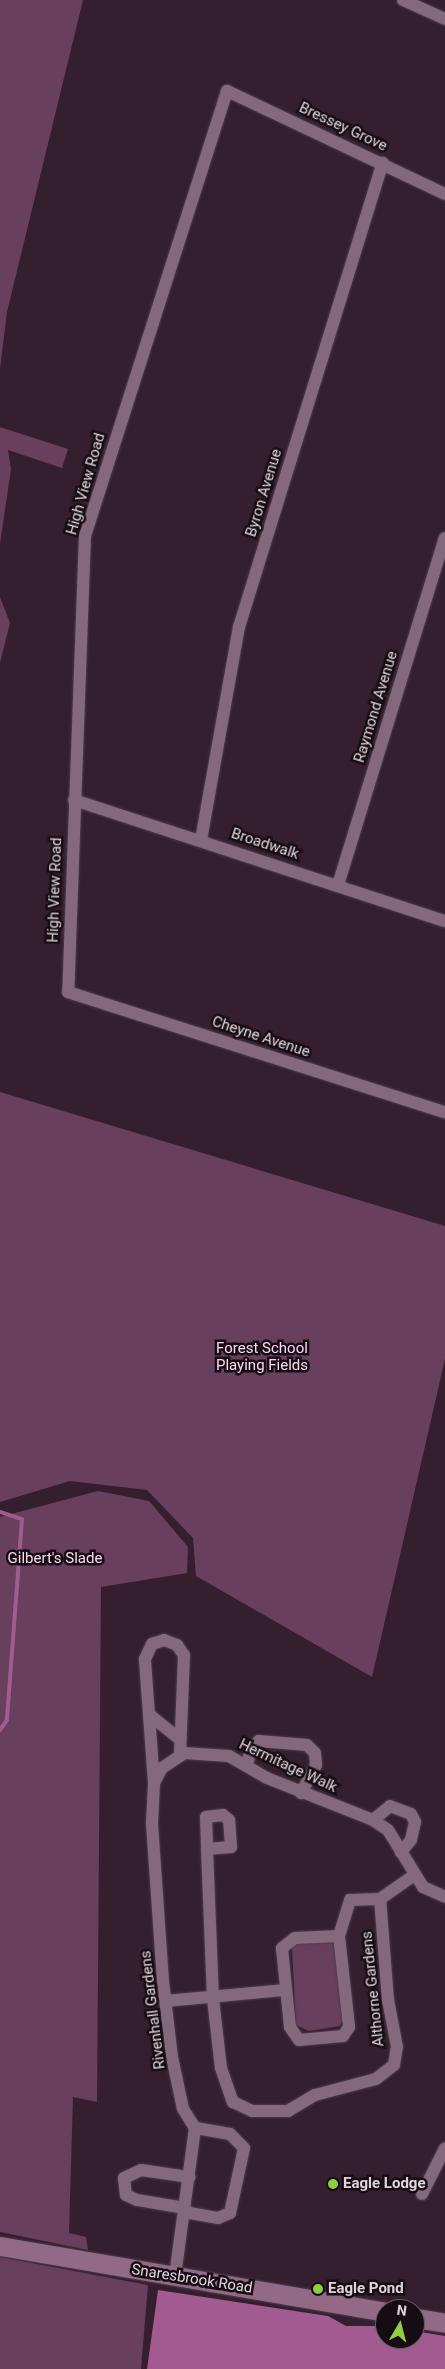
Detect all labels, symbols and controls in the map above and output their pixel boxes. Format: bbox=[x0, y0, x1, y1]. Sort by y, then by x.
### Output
street label: Bressey Grove bbox=[296, 99, 390, 155]
street label: High View Road bbox=[63, 431, 109, 537]
street label: Byron Avenue bbox=[242, 447, 286, 539]
street label: Raymond Avenue bbox=[350, 649, 402, 765]
street label: Broadwalk bbox=[229, 825, 301, 863]
street label: High View Road bbox=[44, 837, 66, 943]
street label: Cheyne Avenue bbox=[210, 1013, 312, 1061]
park label: Forest School Playing Fields bbox=[216, 1339, 308, 1374]
park label: Gilbert's Slade bbox=[8, 1550, 102, 1568]
street label: Hermitage Walk bbox=[236, 1735, 340, 1797]
street label: Althorne Gardens bbox=[358, 1930, 388, 2048]
street label: Rivenhall Gardens bbox=[137, 1950, 169, 2070]
place label: Eagle Lodge bbox=[343, 2175, 426, 2193]
marker: Eagle Lodge bbox=[327, 2178, 339, 2190]
street label: Snaresbrook Road bbox=[130, 2261, 254, 2297]
place label: Eagle Pond bbox=[328, 2280, 404, 2298]
marker: Eagle Pond bbox=[312, 2283, 324, 2295]
north arrow bbox=[375, 2299, 425, 2349]
text: N bbox=[396, 2302, 408, 2319]

